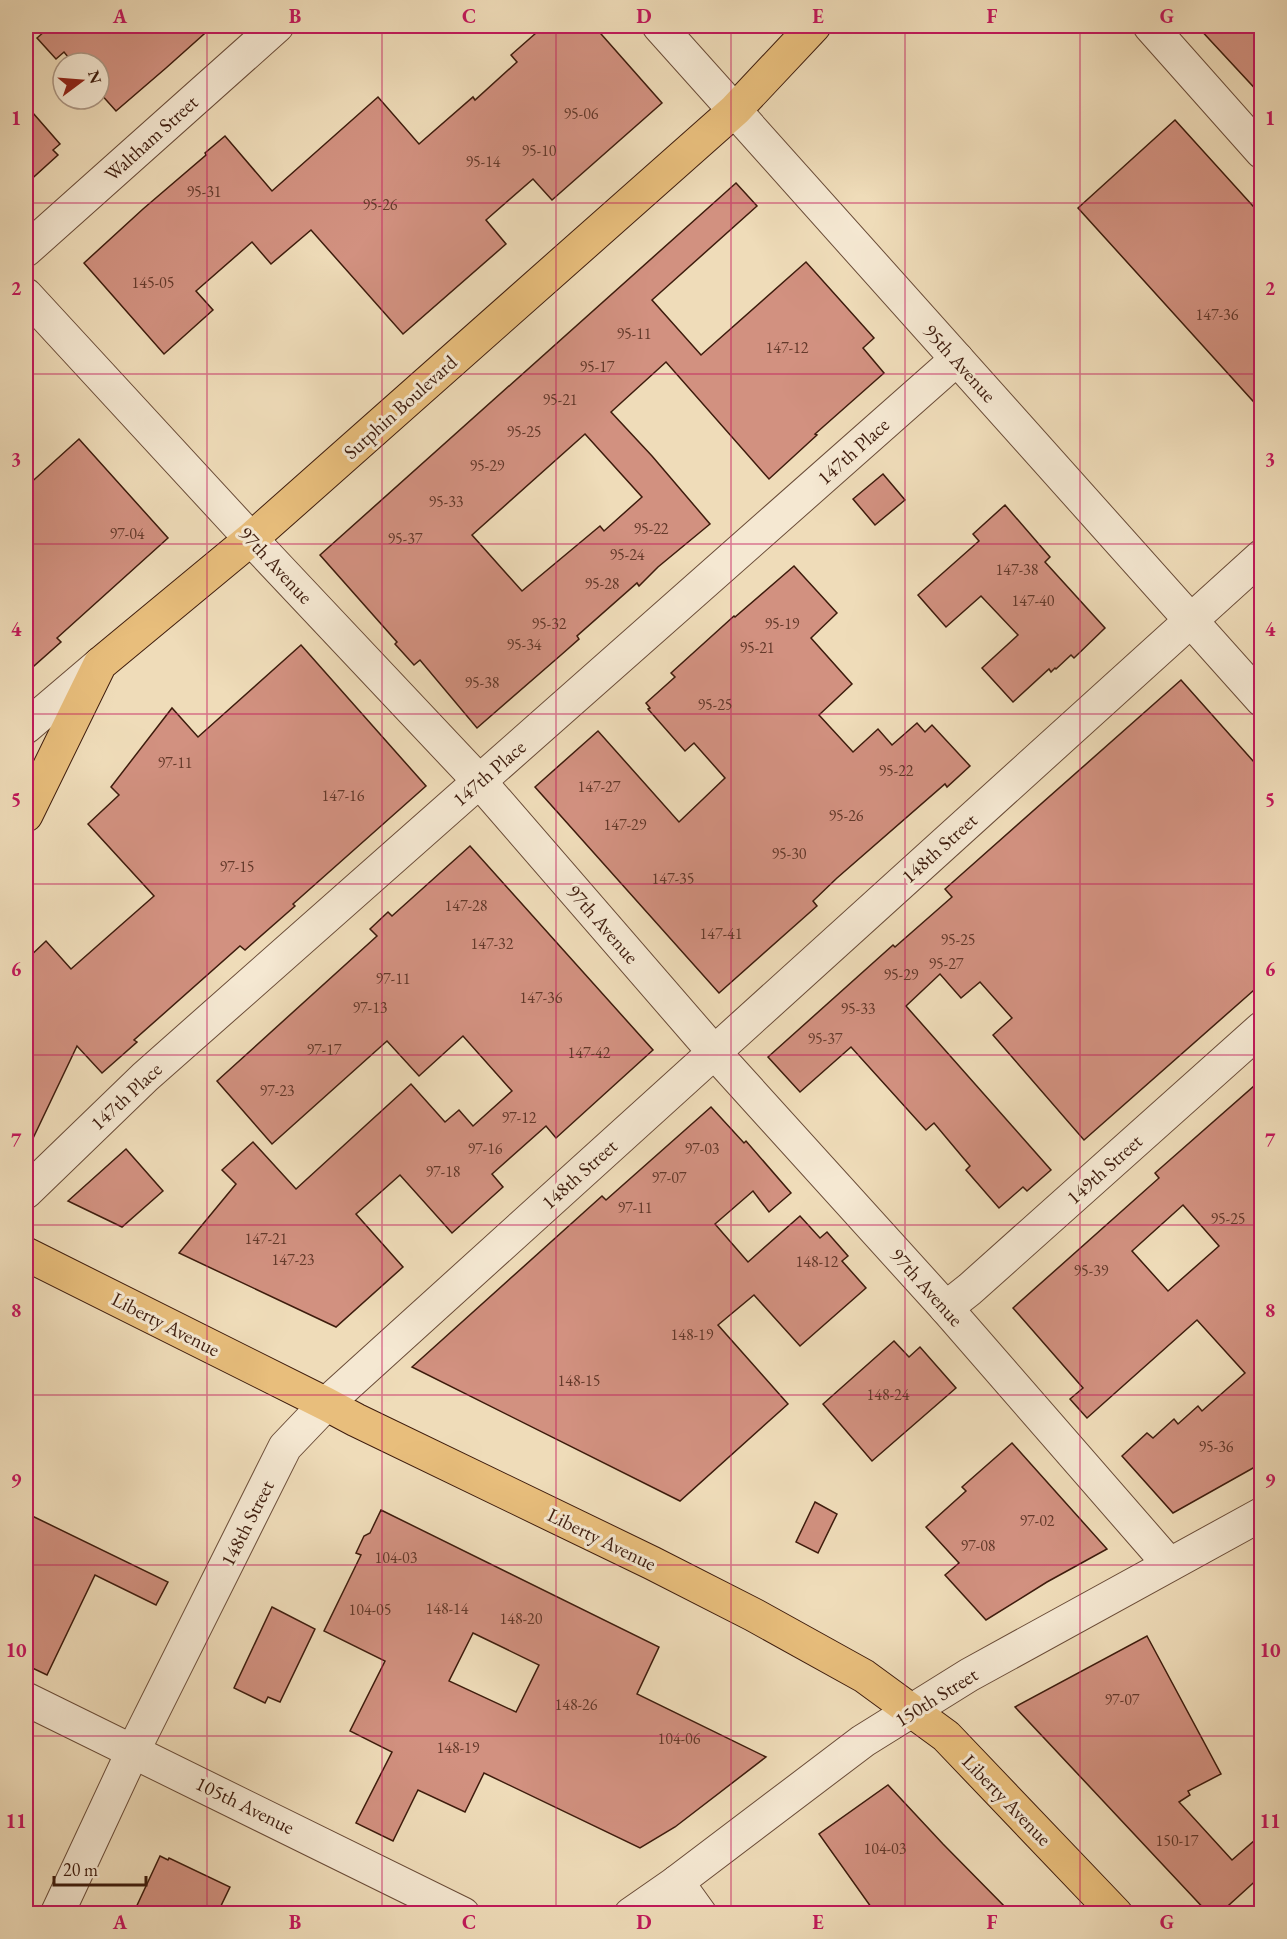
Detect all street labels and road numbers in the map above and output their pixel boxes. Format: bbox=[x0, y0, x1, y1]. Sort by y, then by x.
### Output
street label: Waltham Street bbox=[99, 89, 204, 187]
street label: 95th Avenue bbox=[918, 318, 1002, 408]
street label: Sutphin Boulevard bbox=[338, 349, 463, 465]
street label: 147th Place bbox=[811, 412, 895, 490]
street label: 97th Avenue bbox=[233, 521, 319, 610]
street label: 147th Place bbox=[447, 734, 531, 812]
street label: 148th Street bbox=[896, 807, 983, 889]
street label: 97th Avenue bbox=[561, 879, 645, 969]
street label: 147th Place bbox=[85, 1056, 167, 1136]
street label: 149th Street bbox=[1061, 1128, 1148, 1210]
street label: 148th Street bbox=[536, 1133, 623, 1215]
street label: 97th Avenue bbox=[885, 1242, 969, 1332]
street label: Liberty Avenue bbox=[108, 1286, 225, 1362]
street label: 148th Street bbox=[214, 1475, 280, 1570]
street label: Liberty Avenue bbox=[543, 1501, 661, 1577]
street label: 150th Street bbox=[890, 1661, 983, 1733]
street label: Liberty Avenue bbox=[957, 1749, 1057, 1852]
street label: 105th Avenue bbox=[191, 1770, 299, 1840]

